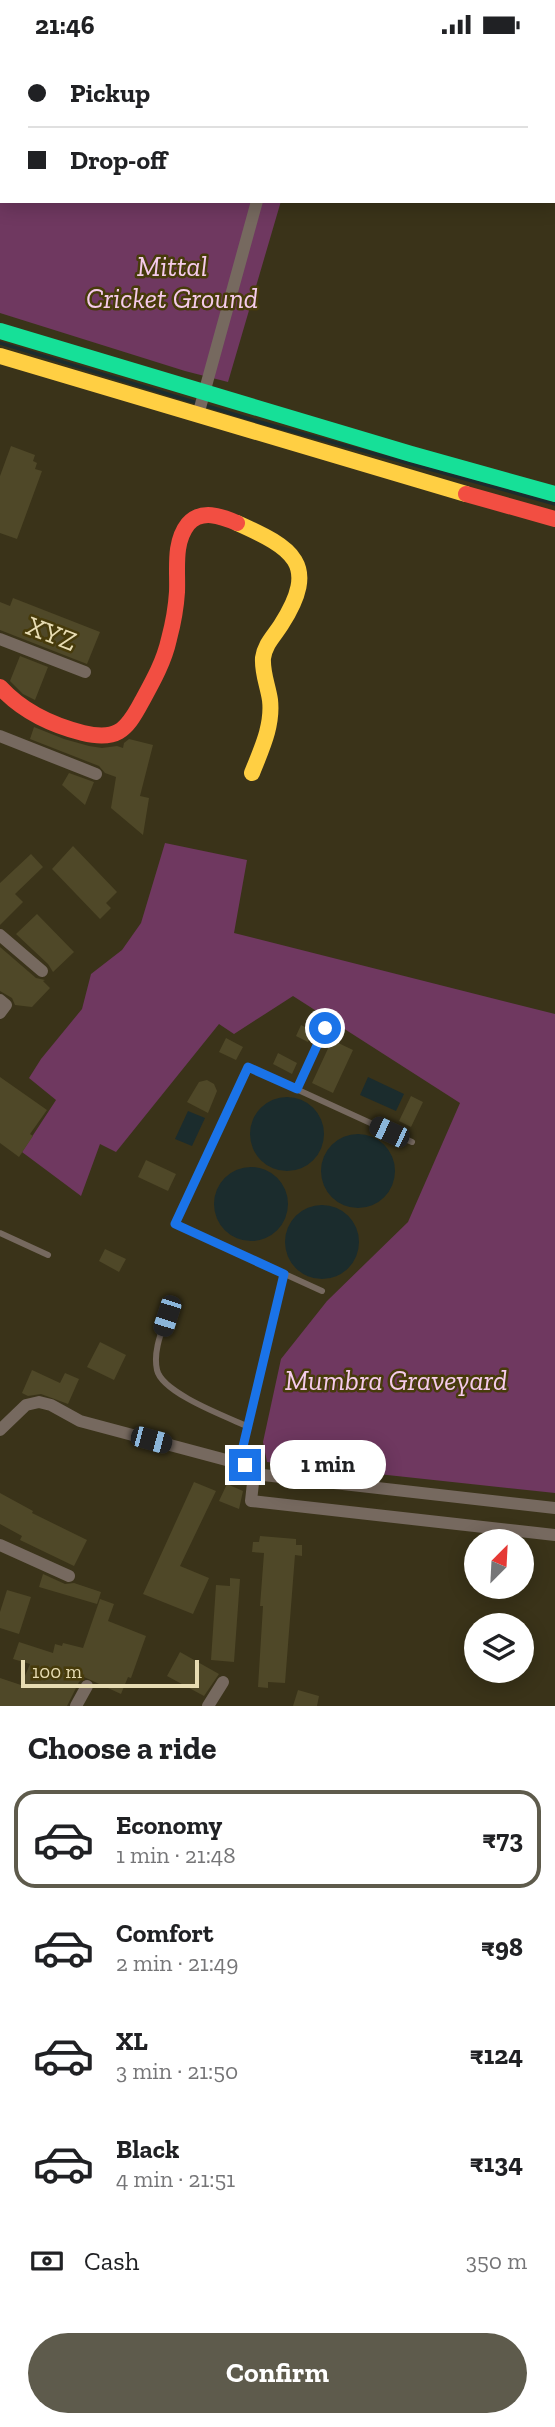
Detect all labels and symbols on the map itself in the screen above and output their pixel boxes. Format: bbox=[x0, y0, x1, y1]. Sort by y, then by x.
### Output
park label: Mittal Cricket Ground bbox=[86, 250, 258, 315]
street label: XYZ bbox=[22, 609, 82, 658]
route start bbox=[309, 1012, 341, 1044]
car bbox=[366, 1114, 413, 1150]
car bbox=[151, 1293, 184, 1339]
park label: Mumbra Graveyard bbox=[285, 1364, 507, 1397]
car bbox=[128, 1424, 175, 1456]
callout: 1 min bbox=[270, 1441, 385, 1489]
route end bbox=[229, 1449, 261, 1481]
north arrow bbox=[464, 1529, 534, 1599]
scale bar bbox=[21, 1657, 200, 1689]

